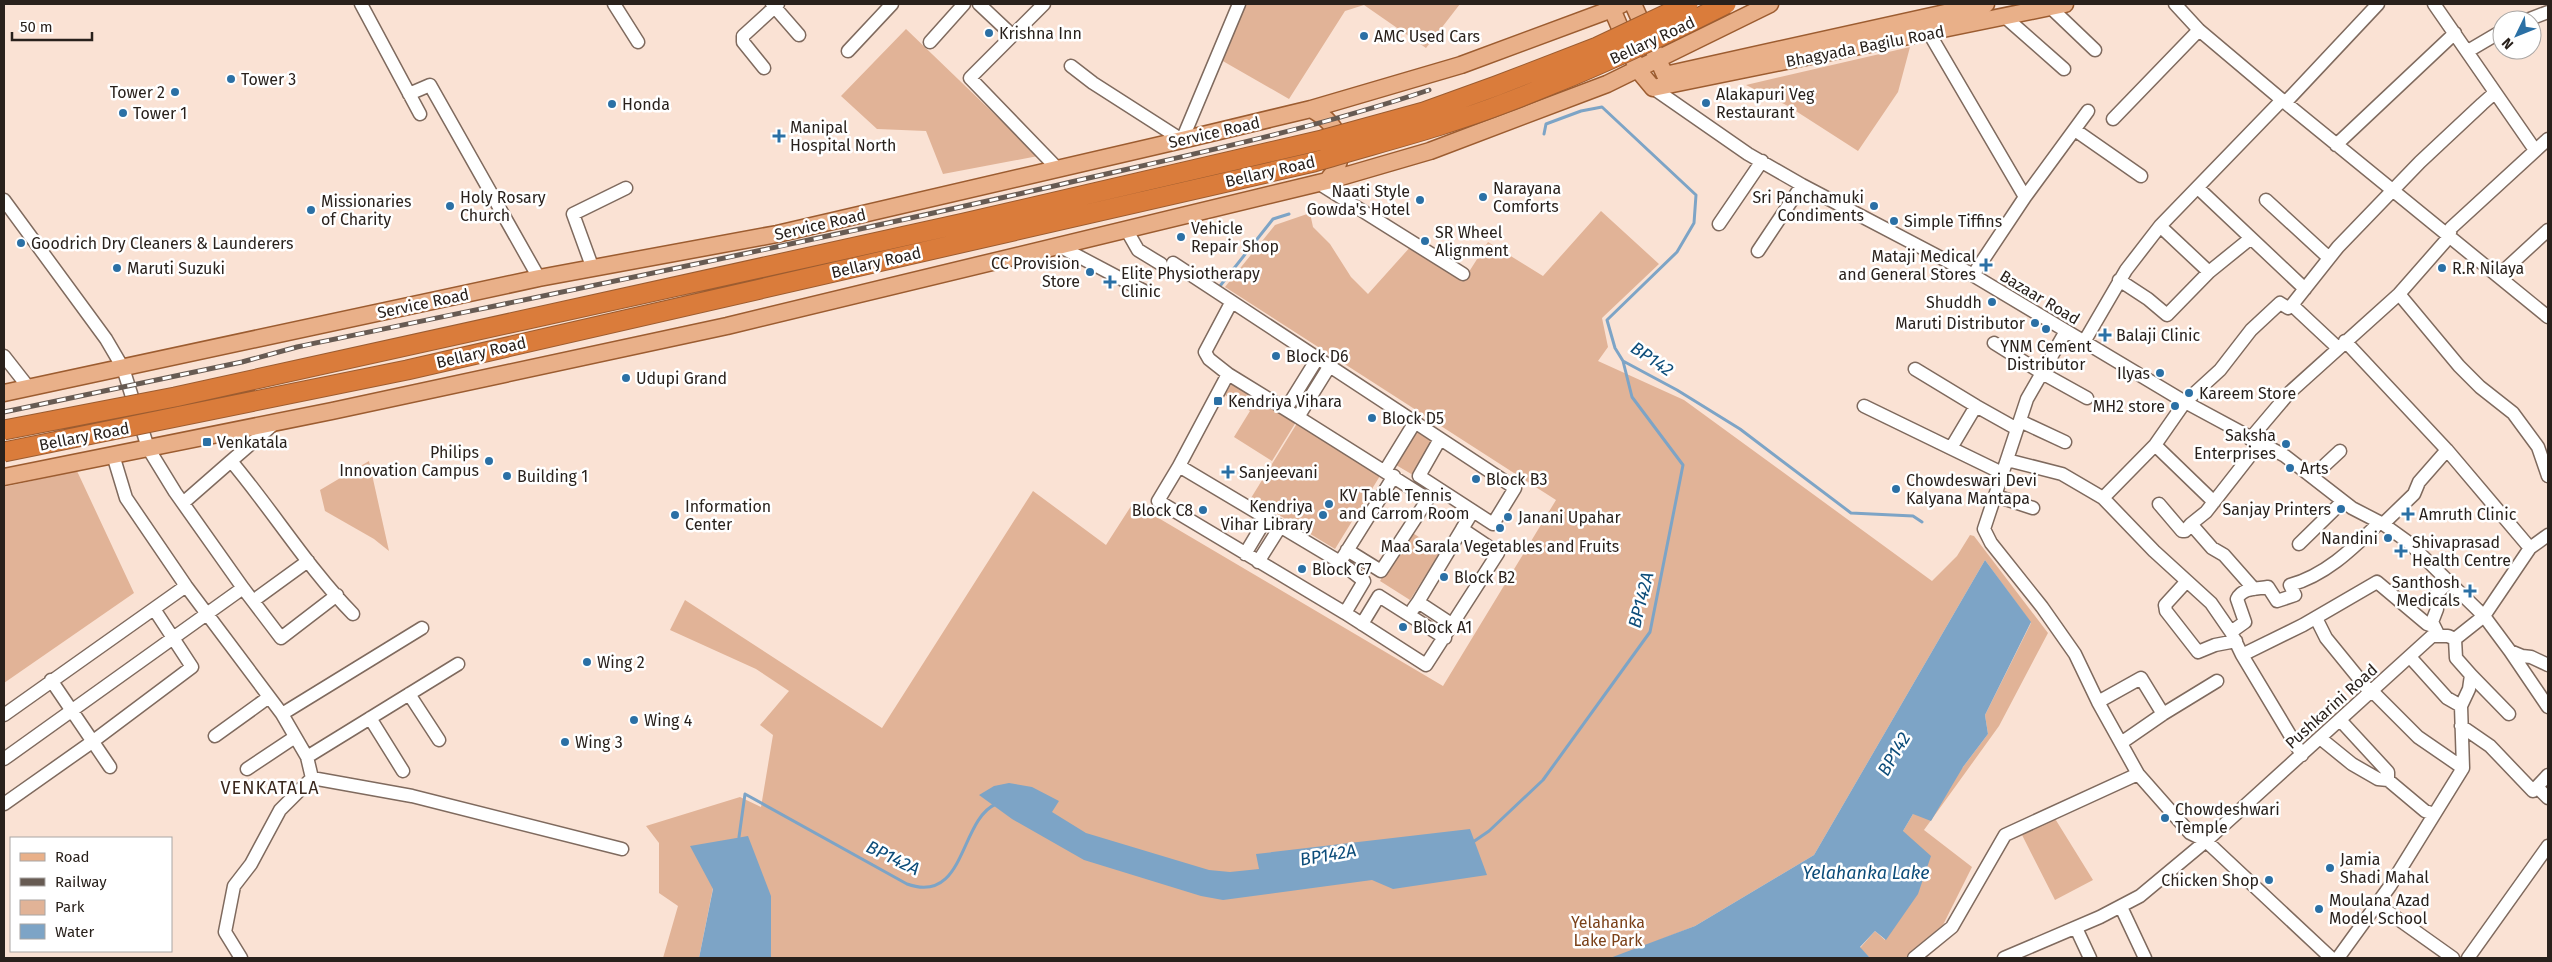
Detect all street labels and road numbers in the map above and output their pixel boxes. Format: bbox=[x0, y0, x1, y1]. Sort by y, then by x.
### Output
street label: Bellary Road bbox=[1607, 12, 1698, 68]
street label: Bhagyada Bagilu Road bbox=[1784, 22, 1946, 71]
street label: Service Road bbox=[1167, 113, 1262, 152]
street label: Bellary Road bbox=[1223, 152, 1317, 191]
street label: Service Road bbox=[773, 205, 868, 244]
street label: Bellary Road bbox=[829, 243, 923, 282]
street label: Bazaar Road bbox=[1996, 266, 2083, 329]
street label: Service Road bbox=[376, 285, 471, 322]
street label: Bellary Road bbox=[434, 333, 528, 372]
street label: Bellary Road bbox=[37, 418, 131, 455]
street label: Pushkarini Road bbox=[2281, 660, 2381, 753]

